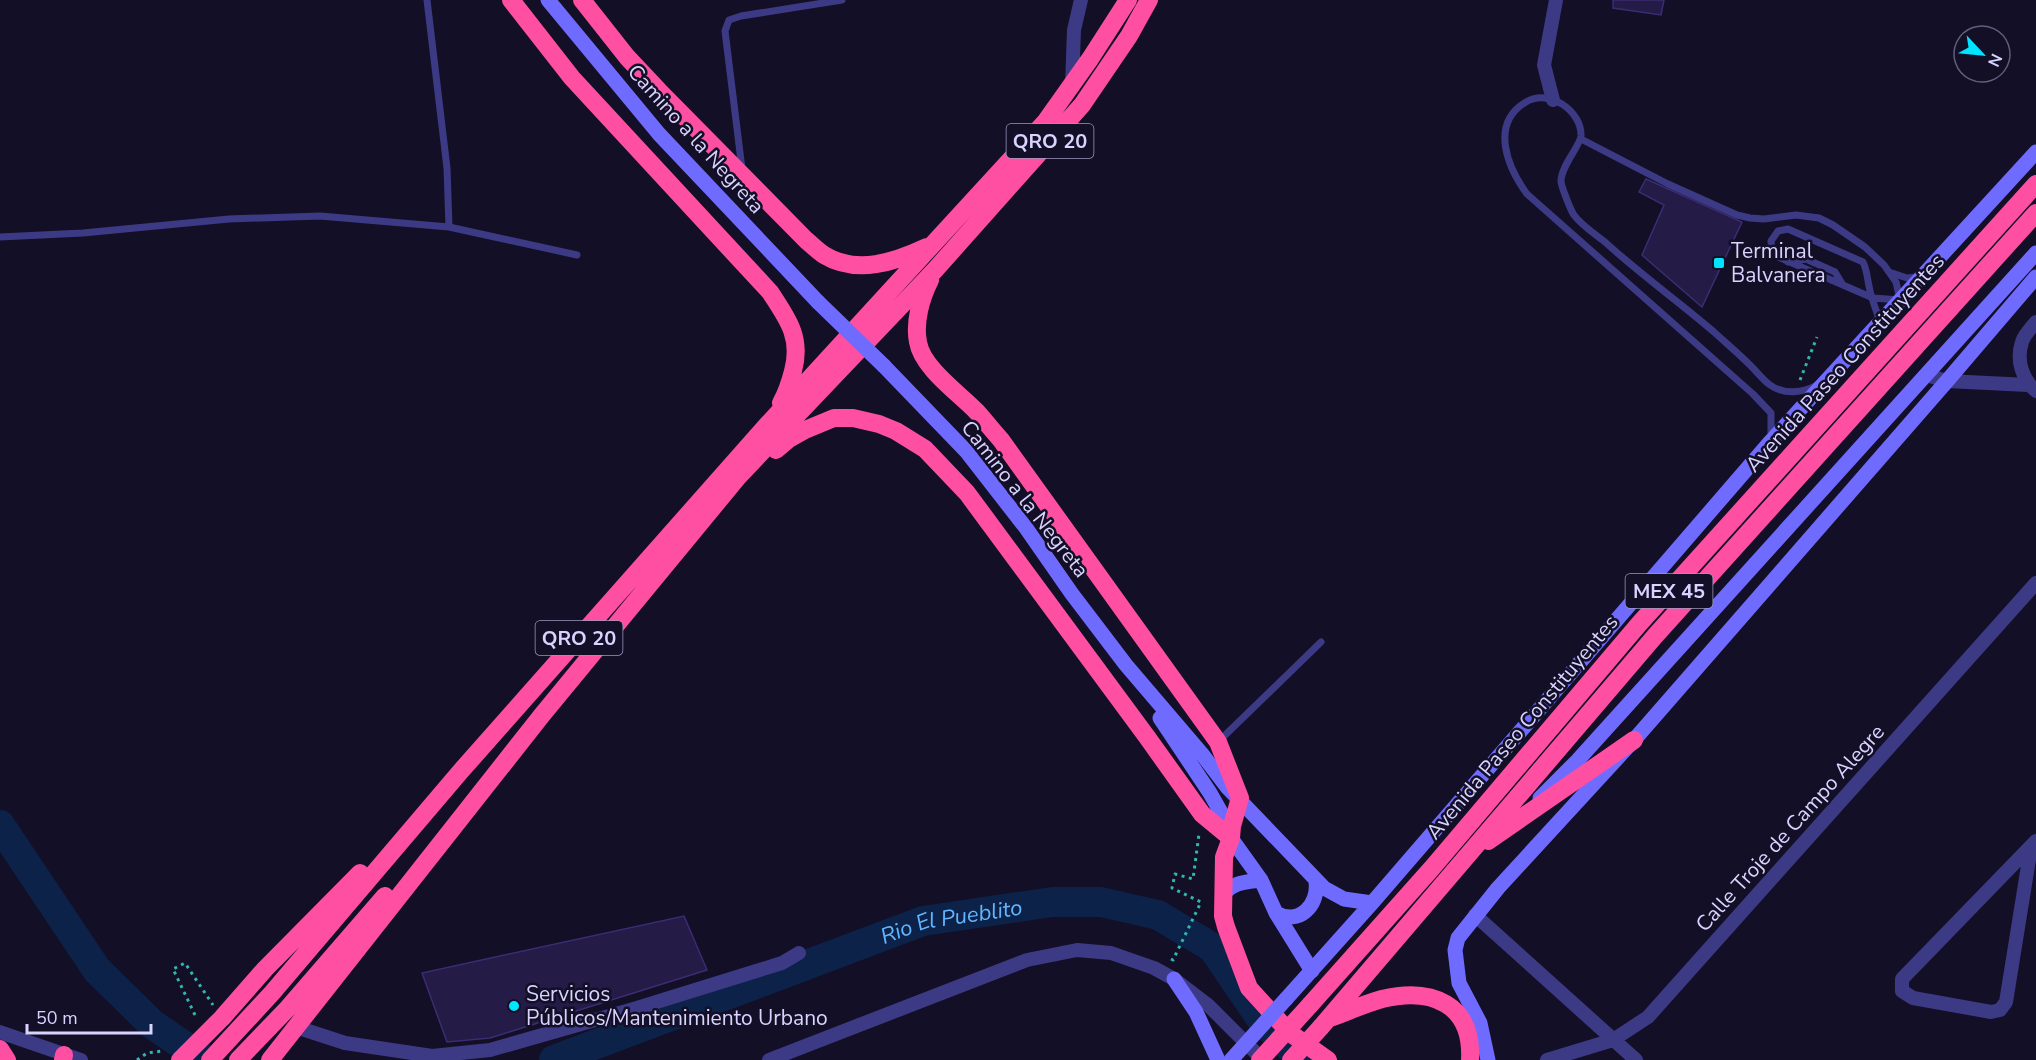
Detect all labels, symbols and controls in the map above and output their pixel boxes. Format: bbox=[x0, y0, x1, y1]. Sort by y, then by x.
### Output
north arrow bbox=[1952, 24, 2012, 84]
text: N bbox=[1982, 50, 2007, 70]
street label: Camino a la Negreta bbox=[621, 58, 771, 220]
road number: QRO 20 bbox=[1006, 124, 1094, 158]
place label: Terminal Balvanera bbox=[1731, 237, 1826, 289]
street label: Avenida Paseo Constituyentes bbox=[1739, 248, 1951, 478]
marker: Terminal Balvanera bbox=[1712, 256, 1726, 270]
street label: Camino a la Negreta bbox=[955, 415, 1095, 583]
road number: MEX 45 bbox=[1626, 574, 1712, 608]
street label: Avenida Paseo Constituyentes bbox=[1420, 609, 1624, 845]
road number: QRO 20 bbox=[536, 621, 622, 655]
street label: Calle Troje de Campo Alegre bbox=[1689, 718, 1891, 938]
water label: Rio El Pueblito bbox=[876, 893, 1024, 952]
place label: Servicios Públicos/Mantenimiento Urbano bbox=[526, 980, 828, 1032]
scale bar bbox=[27, 997, 152, 1035]
marker: Servicios Públicos/Mantenimiento Urbano bbox=[507, 999, 521, 1013]
text: 50 m bbox=[36, 1006, 78, 1030]

